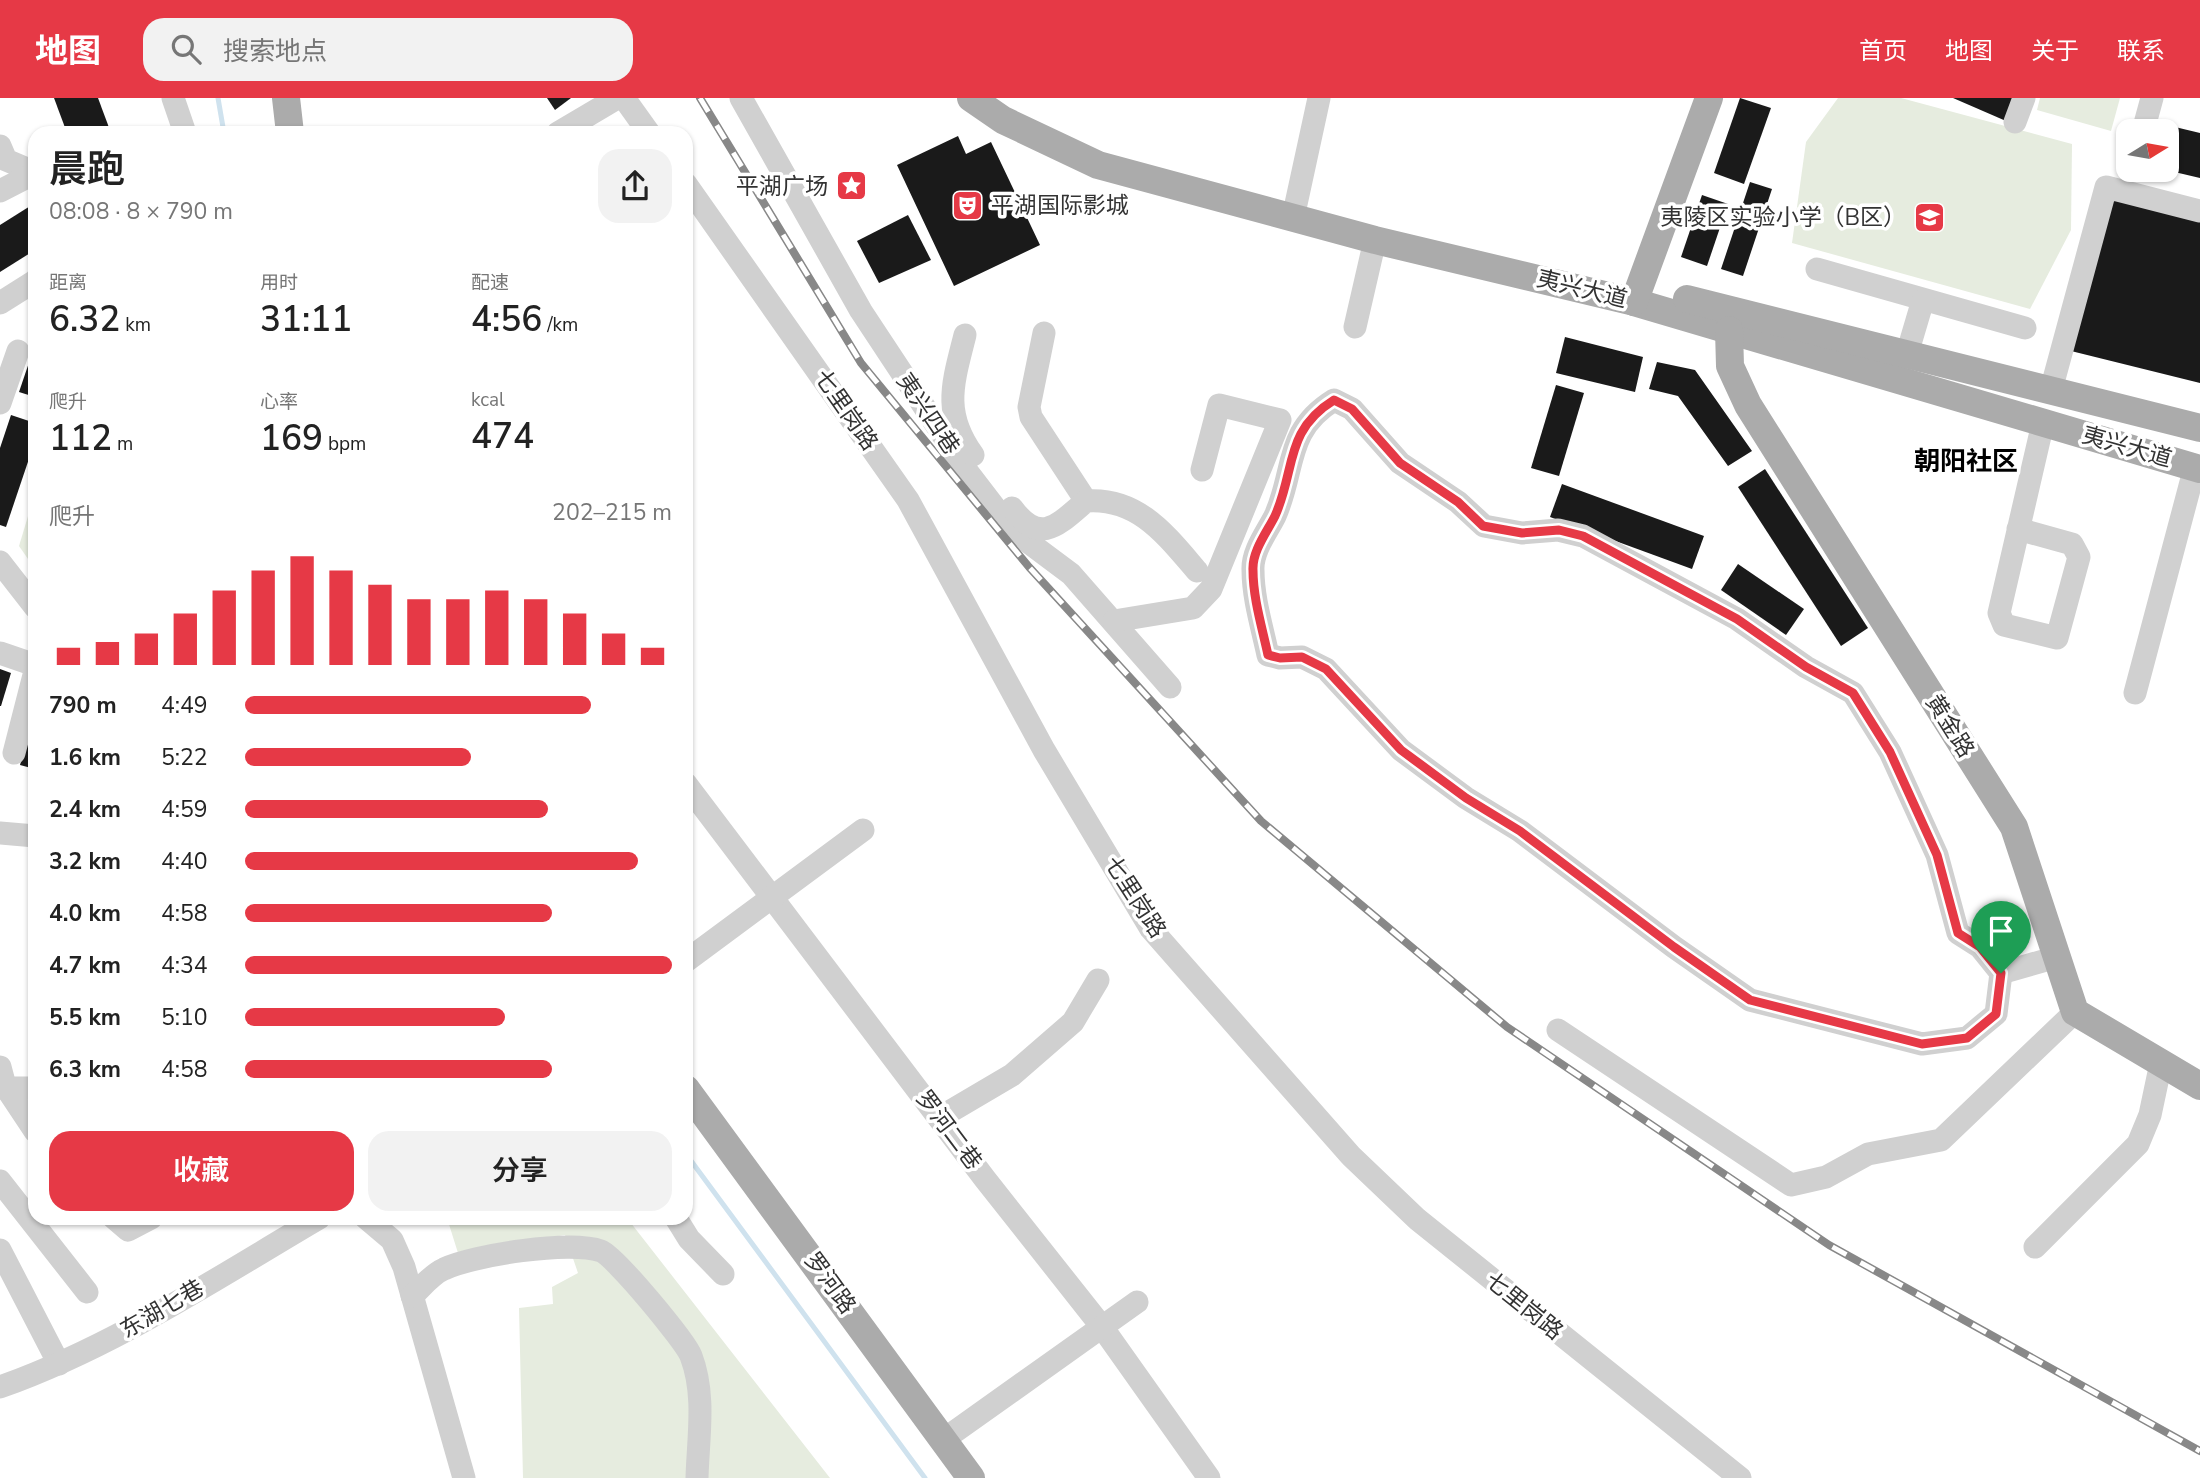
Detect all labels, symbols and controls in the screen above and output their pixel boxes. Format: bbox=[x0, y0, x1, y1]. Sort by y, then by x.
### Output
search box bbox=[143, 18, 633, 81]
text: 地图 bbox=[35, 29, 101, 74]
icon: search bbox=[167, 30, 205, 68]
text: 搜索地点 bbox=[223, 34, 327, 69]
text: 首页 bbox=[1859, 35, 1907, 67]
text: 地图 bbox=[1945, 35, 1993, 67]
text: 关于 bbox=[2031, 35, 2079, 67]
text: 联系 bbox=[2117, 35, 2165, 67]
north arrow bbox=[2116, 119, 2179, 182]
map controls bbox=[2116, 119, 2179, 182]
text: 晨跑 bbox=[49, 144, 125, 195]
button: share bbox=[598, 149, 672, 223]
place icon: 平湖广场 bbox=[834, 169, 868, 203]
place label: 平湖广场 bbox=[736, 171, 828, 202]
theatre icon: 平湖国际影城 bbox=[951, 188, 985, 222]
place label: 平湖国际影城 bbox=[991, 190, 1129, 221]
text: 08:08 · 8 × 790 m bbox=[49, 196, 233, 227]
school or university icon: 夷陵区实验小学（B区） bbox=[1912, 200, 1946, 234]
place label: 夷陵区实验小学（B区） bbox=[1660, 202, 1906, 233]
street label: 夷兴大道 bbox=[1534, 263, 1630, 315]
text: 距离 bbox=[49, 270, 87, 296]
text: 用时 bbox=[260, 270, 298, 296]
text: 配速 bbox=[471, 270, 509, 296]
text: 6.32 bbox=[49, 296, 120, 343]
text: 31:11 bbox=[260, 296, 352, 343]
text: 4:56 bbox=[471, 296, 542, 343]
text: km bbox=[120, 312, 151, 338]
text: /km bbox=[542, 312, 578, 338]
street label: 七里岗路 bbox=[807, 363, 885, 457]
street label: 夷兴四巷 bbox=[889, 367, 967, 461]
text: kcal bbox=[471, 387, 505, 413]
text: 爬升 bbox=[49, 389, 87, 415]
text: 心率 bbox=[260, 389, 298, 415]
text: 474 bbox=[471, 413, 534, 460]
text: 112 bbox=[49, 415, 112, 462]
text: 169 bbox=[260, 415, 323, 462]
street label: 夷兴大道 bbox=[2079, 419, 2175, 475]
text: m bbox=[112, 431, 133, 457]
text: bpm bbox=[323, 431, 366, 457]
district label: 朝阳社区 bbox=[1914, 444, 2018, 479]
text: 202–215 m bbox=[552, 497, 672, 528]
text: 爬升 bbox=[49, 501, 95, 532]
street label: 黄金路 bbox=[1919, 689, 1981, 763]
text: 790 m bbox=[49, 690, 117, 721]
text: 4:49 bbox=[161, 690, 208, 721]
text: 1.6 km bbox=[49, 742, 121, 773]
text: 5:22 bbox=[161, 742, 208, 773]
text: 2.4 km bbox=[49, 794, 121, 825]
text: 4:59 bbox=[161, 794, 208, 825]
text: 3.2 km bbox=[49, 846, 121, 877]
text: 4:40 bbox=[161, 846, 208, 877]
street label: 七里岗路 bbox=[1097, 850, 1173, 944]
text: 4.0 km bbox=[49, 898, 121, 929]
text: 4:58 bbox=[161, 898, 208, 929]
pin bbox=[1971, 901, 2031, 973]
icon: arrive bbox=[1982, 912, 2020, 950]
text: 4.7 km bbox=[49, 950, 121, 981]
text: 4:34 bbox=[161, 950, 208, 981]
text: 5.5 km bbox=[49, 1002, 121, 1033]
text: 5:10 bbox=[161, 1002, 208, 1033]
text: 6.3 km bbox=[49, 1054, 121, 1085]
text: 4:58 bbox=[161, 1054, 208, 1085]
street label: 罗河二巷 bbox=[909, 1084, 989, 1176]
button: 收藏 bbox=[49, 1131, 354, 1211]
button: 分享 bbox=[368, 1131, 672, 1211]
street label: 罗河路 bbox=[797, 1246, 863, 1320]
street label: 七里岗路 bbox=[1478, 1265, 1570, 1347]
street label: 东湖七巷 bbox=[114, 1273, 210, 1345]

